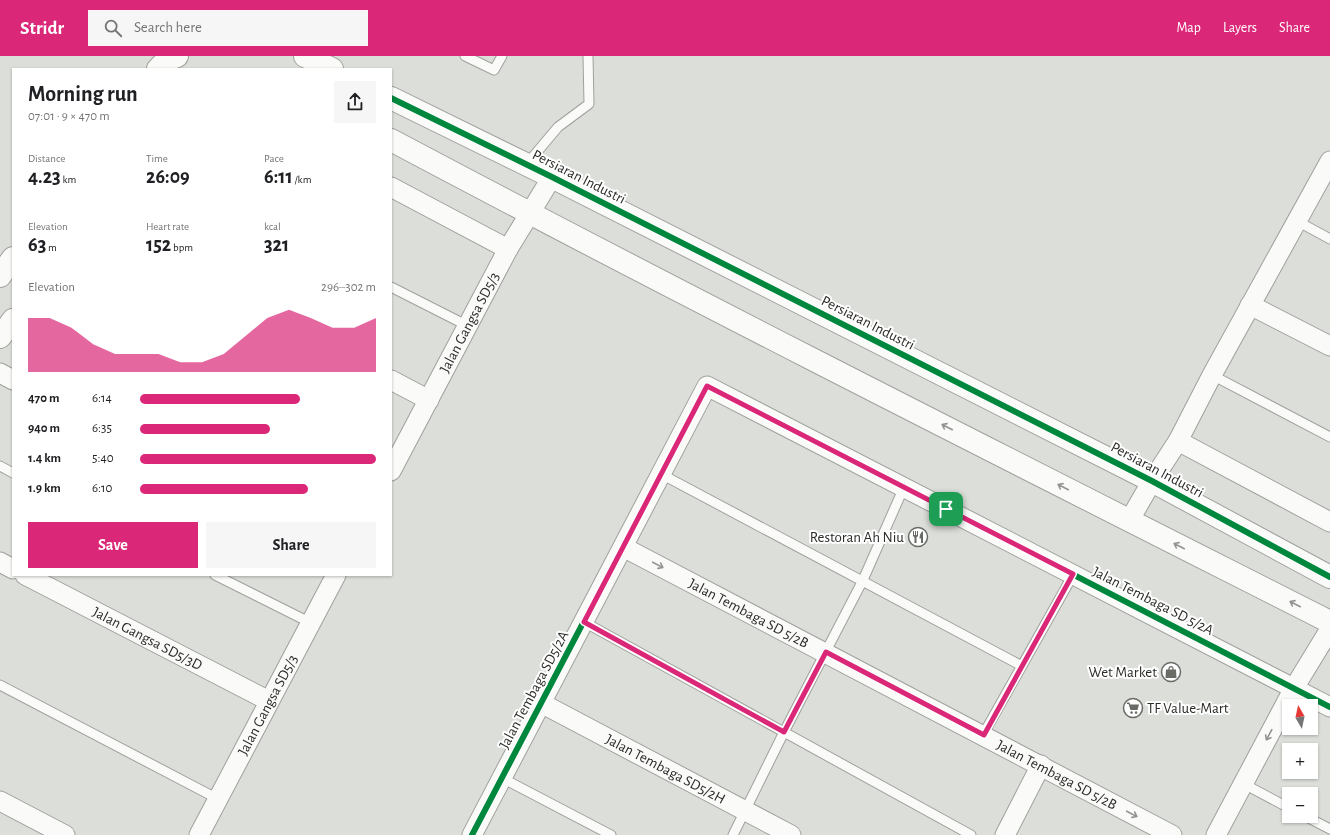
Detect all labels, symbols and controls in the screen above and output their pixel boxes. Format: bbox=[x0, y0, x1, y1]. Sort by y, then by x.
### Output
search box bbox=[88, 10, 368, 46]
icon: search bbox=[102, 17, 124, 39]
text: Stridr bbox=[20, 19, 64, 38]
text: Search here bbox=[134, 20, 202, 35]
text: Map bbox=[1176, 21, 1201, 35]
text: Layers bbox=[1223, 21, 1257, 35]
text: Share bbox=[1279, 21, 1310, 35]
button: share bbox=[334, 81, 376, 123]
text: Morning run bbox=[28, 83, 138, 105]
text: 07:01 · 9 × 470 m bbox=[28, 110, 110, 123]
street label: Persiaran Industri bbox=[530, 147, 628, 207]
text: Distance bbox=[28, 153, 65, 164]
text: Time bbox=[146, 153, 168, 164]
text: Pace bbox=[264, 153, 284, 164]
text: 4.23 bbox=[28, 167, 61, 187]
text: 26:09 bbox=[146, 167, 190, 187]
text: 6:11 bbox=[264, 167, 293, 187]
text: km bbox=[61, 174, 76, 185]
text: /km bbox=[293, 174, 311, 185]
text: Elevation bbox=[28, 221, 68, 232]
text: Heart rate bbox=[146, 221, 189, 232]
text: kcal bbox=[264, 221, 281, 232]
text: 63 bbox=[28, 235, 46, 255]
text: 152 bbox=[146, 235, 171, 255]
text: 321 bbox=[264, 235, 289, 255]
text: m bbox=[46, 242, 57, 253]
text: bpm bbox=[171, 242, 193, 253]
street label: Jalan Gangsa SD5/3 bbox=[437, 270, 502, 375]
text: Elevation bbox=[28, 281, 75, 294]
text: 296–302 m bbox=[321, 281, 376, 294]
street label: Persiaran Industri bbox=[819, 293, 917, 353]
text: 470 m bbox=[28, 392, 59, 405]
text: 6:14 bbox=[92, 392, 112, 405]
text: 940 m bbox=[28, 422, 60, 435]
text: 6:35 bbox=[92, 422, 112, 435]
one-way arrow bbox=[942, 423, 954, 431]
street label: Persiaran Industri bbox=[1108, 439, 1206, 501]
text: 1.4 km bbox=[28, 452, 61, 465]
text: 5:40 bbox=[92, 452, 114, 465]
text: 1.9 km bbox=[28, 482, 61, 495]
text: 6:10 bbox=[92, 482, 112, 495]
one-way arrow bbox=[1057, 482, 1069, 490]
pin bbox=[929, 492, 963, 526]
icon: arrive bbox=[935, 498, 957, 520]
button: Save bbox=[28, 522, 198, 568]
button: Share bbox=[206, 522, 376, 568]
restaurant icon: Restoran Ah Niu bbox=[907, 526, 929, 548]
place label: Restoran Ah Niu bbox=[810, 530, 904, 545]
one-way arrow bbox=[1173, 541, 1185, 549]
one-way arrow bbox=[651, 561, 663, 569]
street label: Jalan Tembaga SD 5/2A bbox=[1090, 564, 1216, 638]
street label: Jalan Tembaga SD 5/2B bbox=[686, 575, 811, 651]
one-way arrow bbox=[1289, 600, 1301, 607]
street label: Jalan Gangsa SD5/3D bbox=[90, 604, 205, 673]
street label: Jalan Tembaga SD5/2A bbox=[497, 628, 572, 751]
street label: Jalan Gangsa SD5/3 bbox=[235, 652, 300, 758]
shop icon: Wet Market bbox=[1160, 661, 1182, 683]
place label: Wet Market bbox=[1088, 665, 1157, 680]
supermarket icon: TF Value-Mart bbox=[1122, 697, 1144, 719]
north arrow bbox=[1282, 699, 1318, 735]
map controls bbox=[1282, 699, 1318, 823]
place label: TF Value-Mart bbox=[1147, 701, 1229, 716]
one-way arrow bbox=[1265, 729, 1272, 741]
street label: Jalan Tembaga SD5/2H bbox=[603, 731, 728, 807]
street label: Jalan Tembaga SD 5/2B bbox=[994, 737, 1119, 812]
button: + bbox=[1282, 743, 1318, 779]
button: − bbox=[1282, 787, 1318, 823]
one-way arrow bbox=[1126, 810, 1138, 818]

